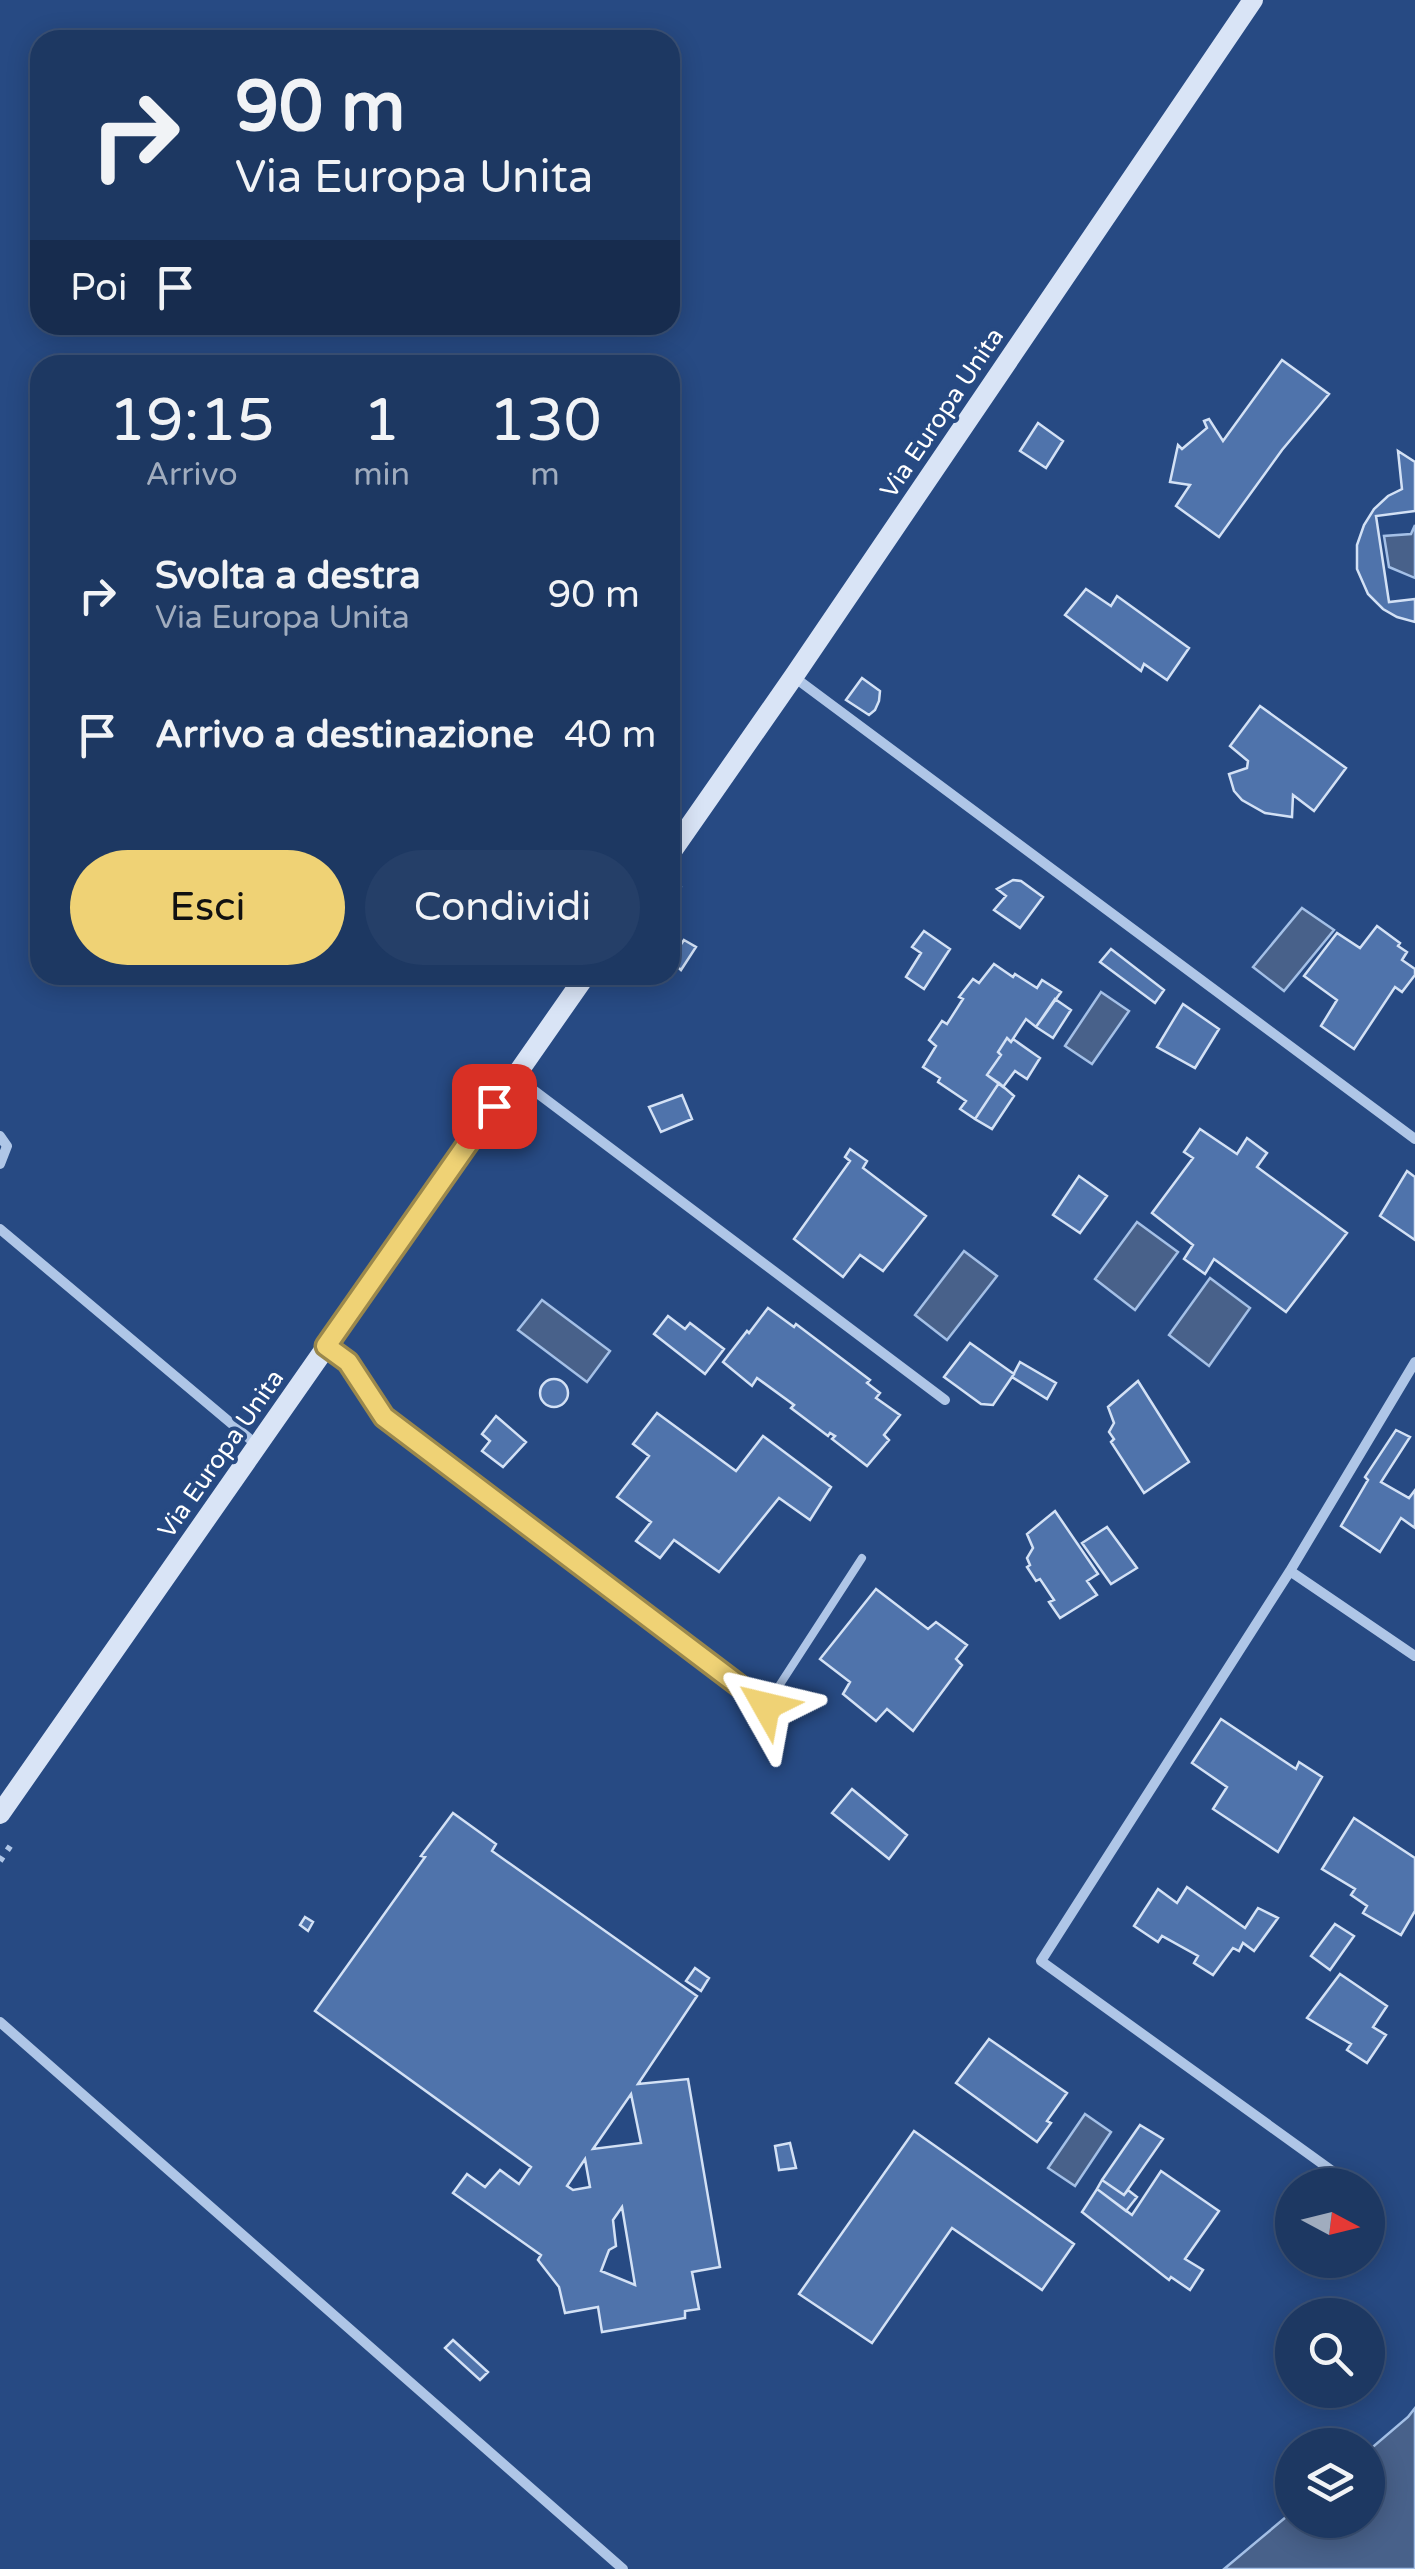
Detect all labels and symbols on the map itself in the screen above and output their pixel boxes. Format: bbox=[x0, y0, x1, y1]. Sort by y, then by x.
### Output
street label: Via Europa Unita bbox=[874, 322, 1010, 504]
pin bbox=[452, 1064, 537, 1149]
street label: Via Europa Unita bbox=[152, 1364, 290, 1544]
position arrow bbox=[714, 1654, 818, 1758]
north arrow bbox=[1275, 2168, 1385, 2278]

